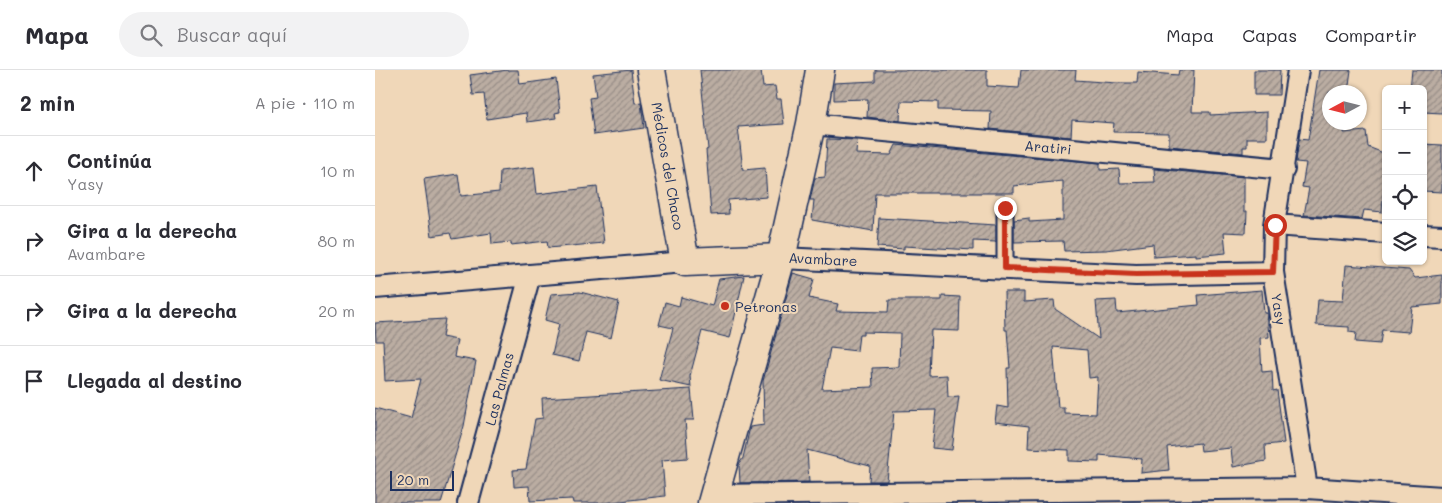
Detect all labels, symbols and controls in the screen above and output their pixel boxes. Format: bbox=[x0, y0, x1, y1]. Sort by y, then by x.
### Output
search box bbox=[119, 12, 469, 57]
text: Mapa bbox=[25, 19, 89, 50]
icon: search bbox=[137, 21, 165, 49]
text: Buscar aquí bbox=[177, 22, 287, 47]
text: Mapa bbox=[1166, 23, 1214, 47]
text: Capas bbox=[1242, 23, 1297, 47]
text: Compartir bbox=[1325, 23, 1417, 47]
north arrow bbox=[1322, 85, 1367, 130]
map controls bbox=[1382, 85, 1427, 265]
button: + bbox=[1382, 85, 1427, 130]
text: 2 min bbox=[20, 89, 75, 116]
text: A pie · 110 m bbox=[255, 92, 355, 113]
street label: Médicos del Chaco bbox=[647, 101, 689, 231]
button: − bbox=[1382, 130, 1427, 175]
street label: Aratiri bbox=[1024, 135, 1072, 159]
text: Continúa bbox=[67, 148, 152, 173]
icon: ahead bbox=[20, 157, 48, 185]
text: 10 m bbox=[320, 160, 355, 181]
text: Yasy bbox=[67, 173, 104, 194]
button: locate bbox=[1382, 175, 1427, 220]
route end bbox=[994, 197, 1017, 220]
route start bbox=[1264, 214, 1287, 237]
text: Gira a la derecha bbox=[67, 218, 237, 243]
button: layers bbox=[1382, 220, 1427, 265]
icon: right bbox=[20, 227, 48, 255]
text: 80 m bbox=[318, 230, 355, 251]
text: Avambare bbox=[67, 243, 146, 264]
street label: Avambare bbox=[788, 248, 858, 270]
street label: Yasy bbox=[1267, 292, 1291, 326]
icon: right bbox=[20, 297, 48, 325]
place label: Petronas bbox=[735, 297, 797, 316]
text: Gira a la derecha bbox=[67, 298, 237, 323]
text: 20 m bbox=[318, 300, 355, 321]
marker: Petronas bbox=[719, 300, 731, 312]
street label: Las Palmas bbox=[480, 350, 518, 428]
icon: arrive bbox=[20, 367, 48, 395]
text: Llegada al destino bbox=[67, 368, 242, 393]
scale bar bbox=[390, 468, 454, 491]
text: 20 m bbox=[397, 470, 429, 489]

